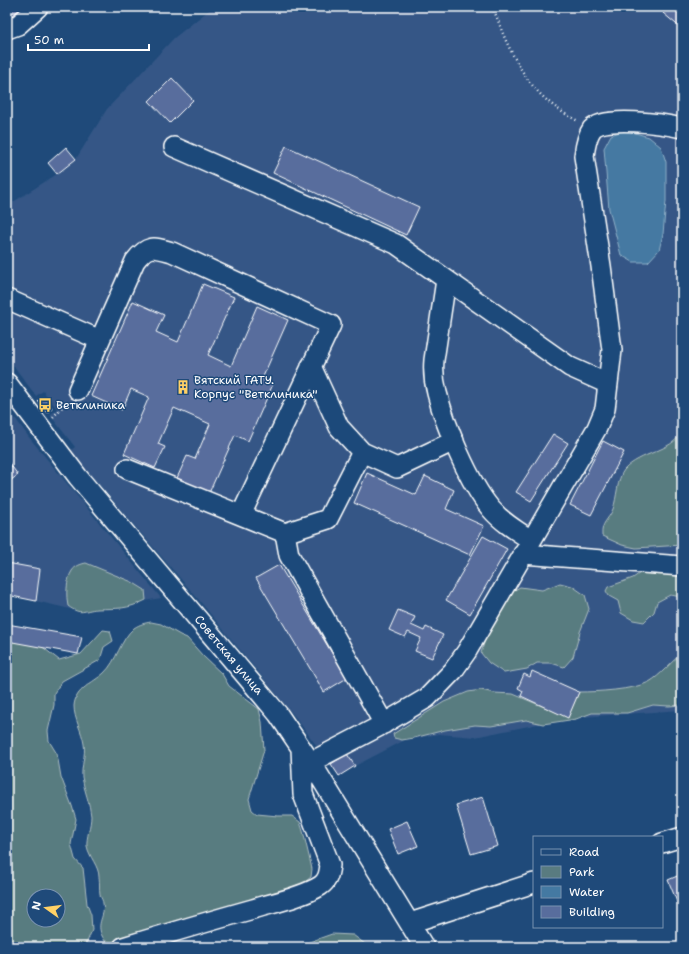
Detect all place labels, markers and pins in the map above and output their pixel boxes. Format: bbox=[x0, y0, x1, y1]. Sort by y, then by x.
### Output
place label: Вятский ГАТУ. Корпус "Ветклиника" bbox=[194, 372, 318, 402]
building icon: Вятский ГАТУ. Корпус "Ветклиника" bbox=[175, 379, 191, 395]
bus stop icon: Ветклиника bbox=[37, 397, 53, 413]
place label: Ветклиника bbox=[56, 397, 125, 413]

